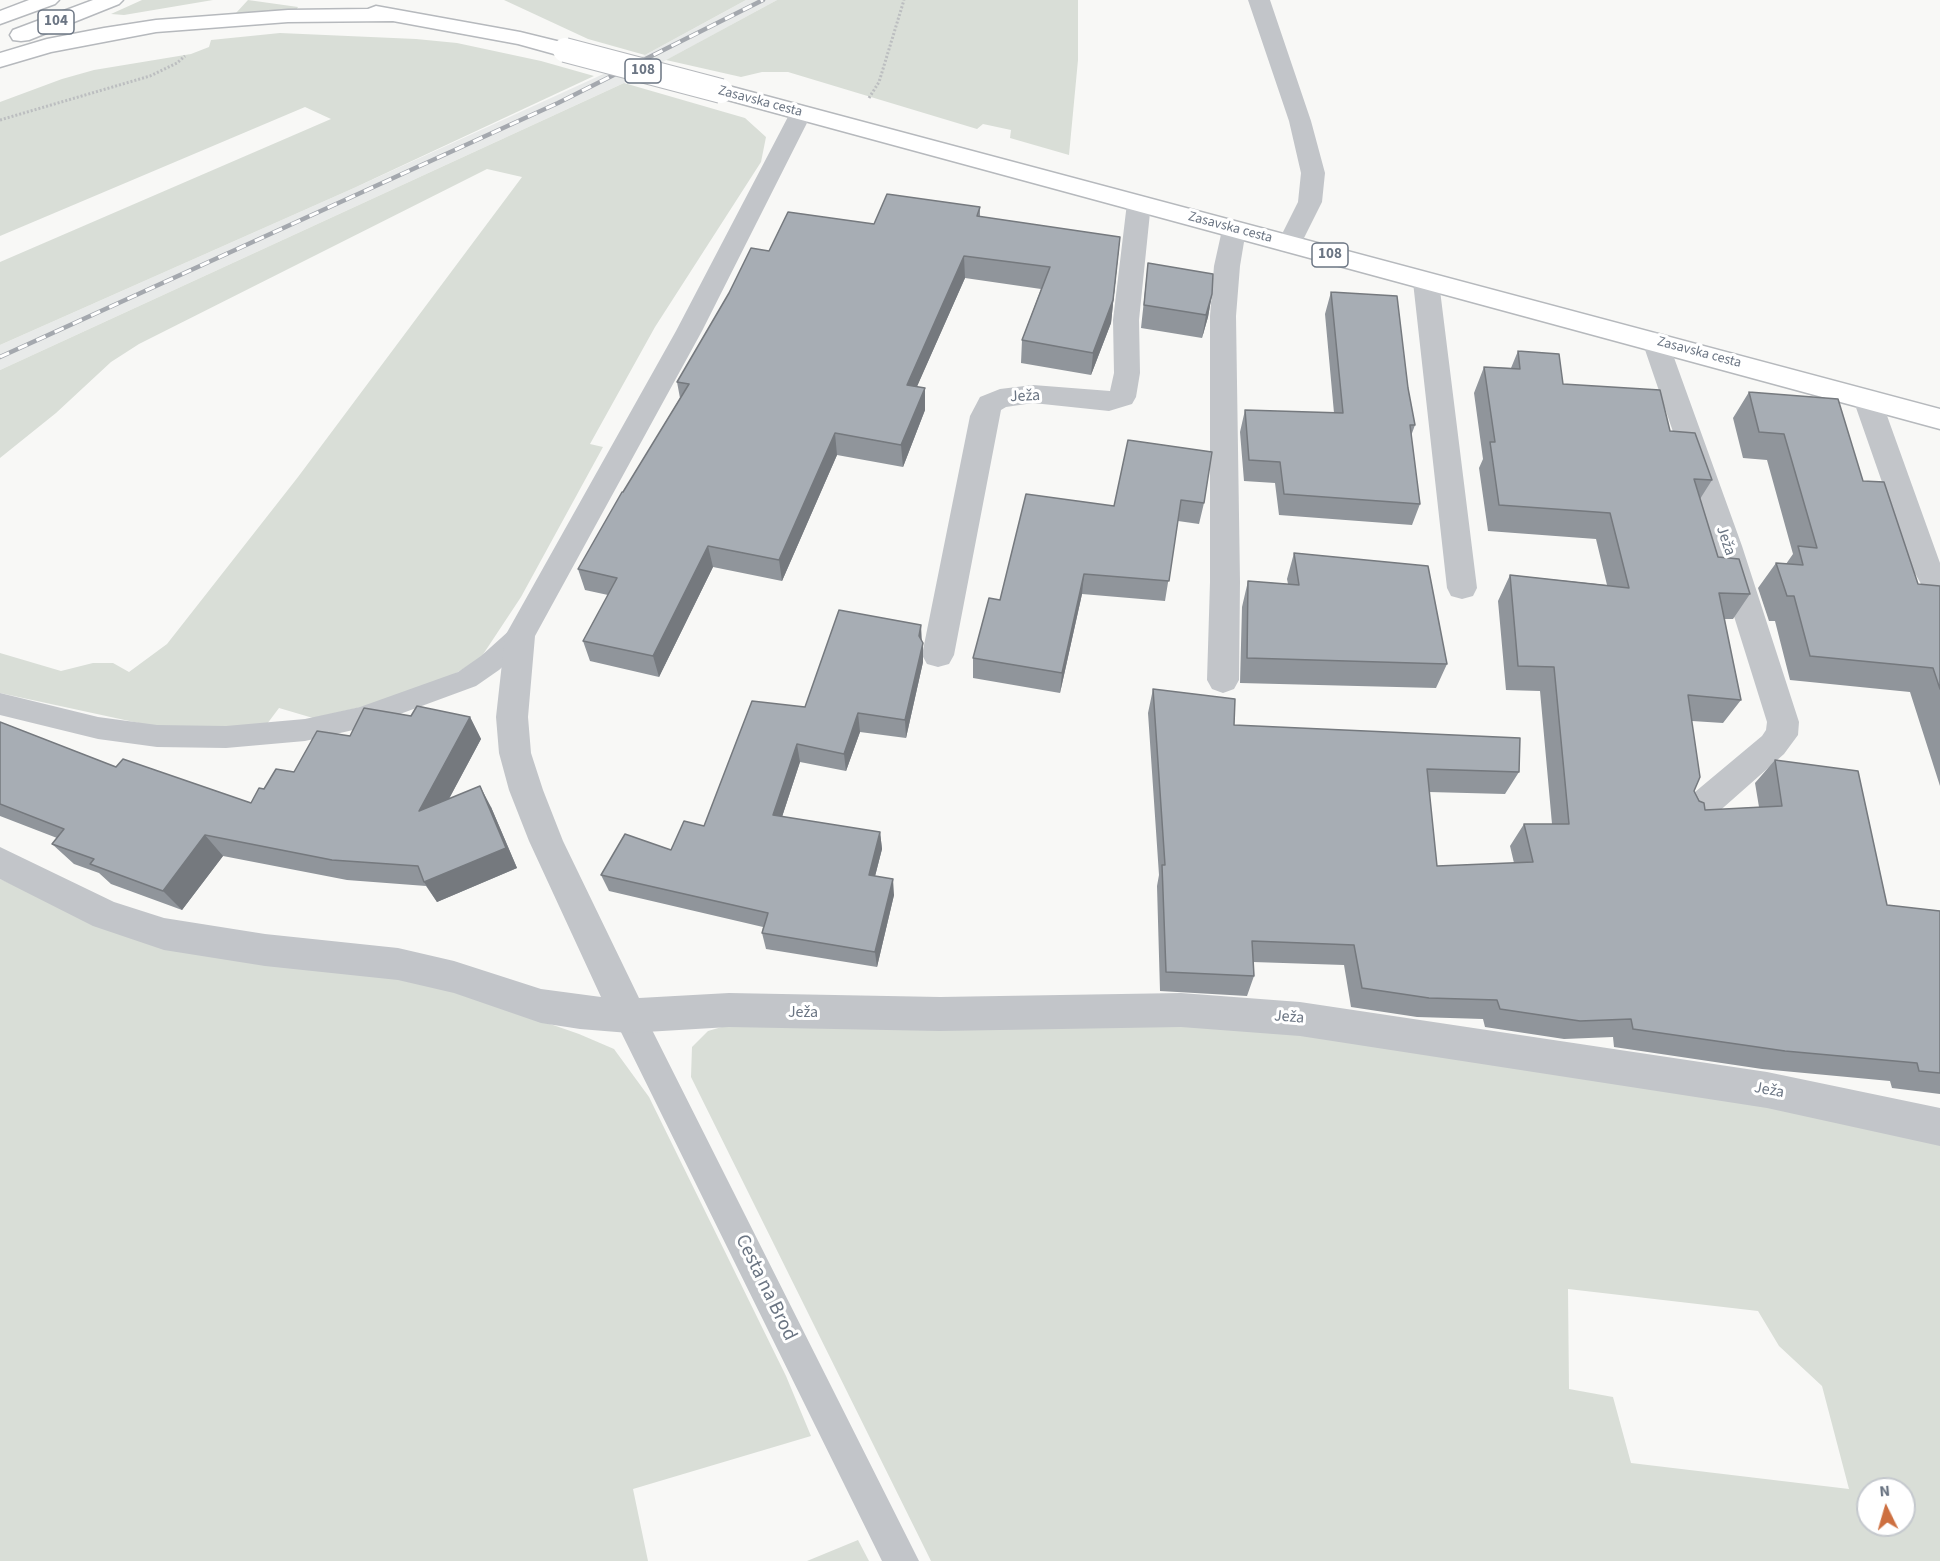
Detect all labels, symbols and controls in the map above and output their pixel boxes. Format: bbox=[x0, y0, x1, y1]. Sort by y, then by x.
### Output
road number: 104 bbox=[38, 10, 74, 34]
road number: 108 bbox=[625, 59, 661, 83]
street label: Zasavska cesta bbox=[716, 83, 804, 121]
street label: Zasavska cesta bbox=[1186, 209, 1274, 247]
road number: 108 bbox=[1312, 243, 1348, 267]
street label: Zasavska cesta bbox=[1655, 334, 1743, 372]
street label: Ježa bbox=[1009, 387, 1041, 407]
street label: Ježa bbox=[1711, 524, 1739, 558]
street label: Ježa bbox=[788, 1003, 818, 1023]
street label: Ježa bbox=[1273, 1007, 1305, 1029]
street label: Ježa bbox=[1753, 1079, 1785, 1103]
street label: Cesta na Brod bbox=[729, 1231, 801, 1345]
north arrow bbox=[1856, 1477, 1916, 1537]
text: N bbox=[1878, 1480, 1891, 1502]

